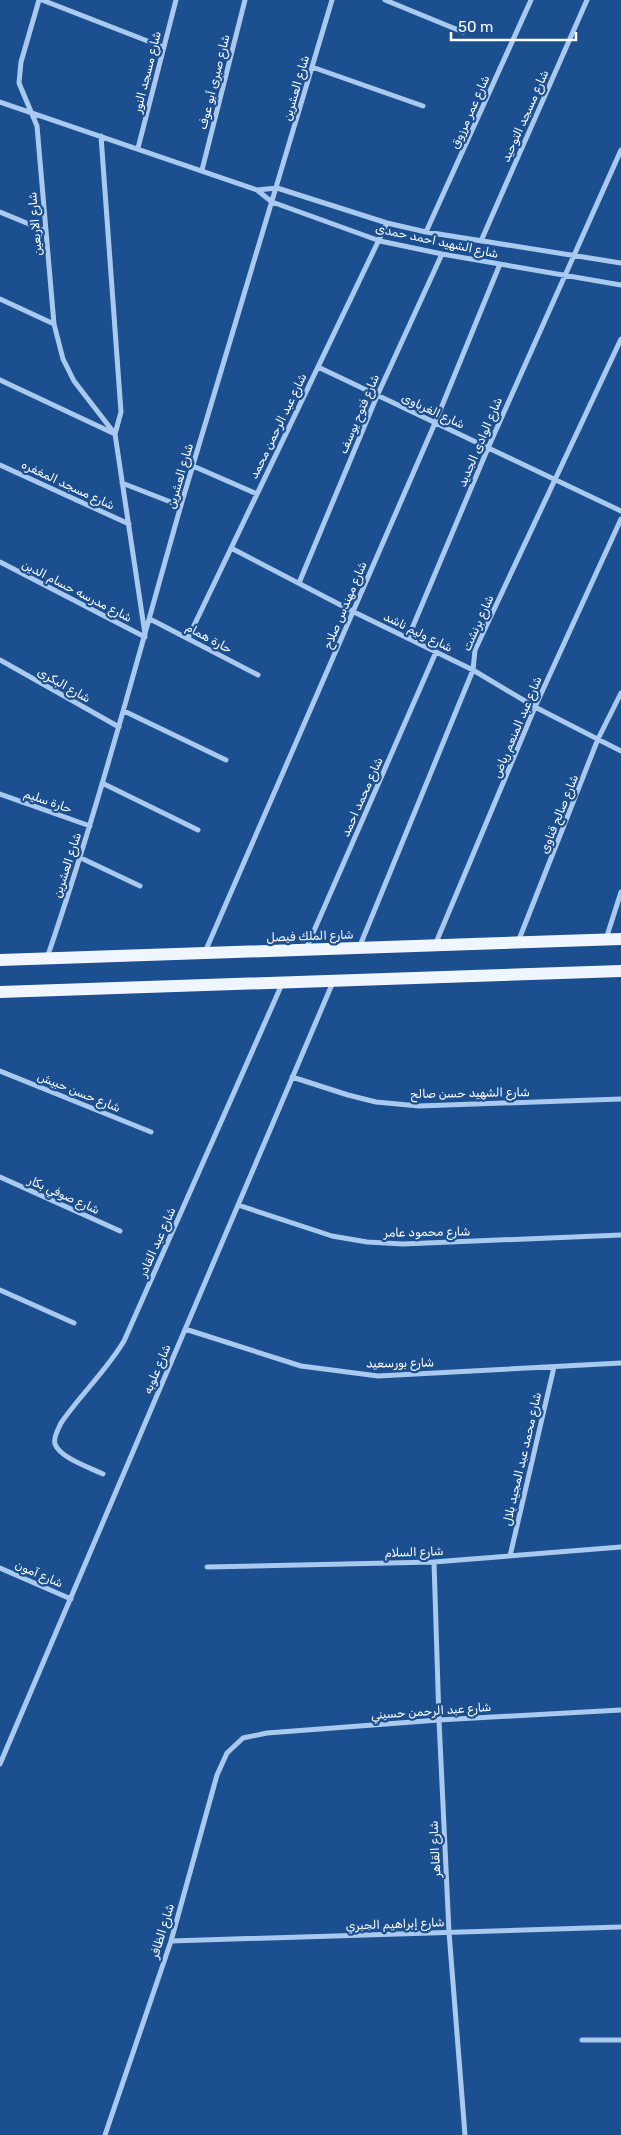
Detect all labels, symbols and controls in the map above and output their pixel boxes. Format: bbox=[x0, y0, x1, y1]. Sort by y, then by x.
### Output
scale bar bbox=[451, 10, 576, 42]
text: 50 m bbox=[458, 18, 493, 36]
street label: شارع مسجد النور bbox=[130, 30, 166, 116]
street label: شارع صبرى أبو عوف bbox=[195, 33, 235, 132]
street label: شارع العشرين bbox=[280, 54, 314, 123]
street label: شارع مسجد التوحيد bbox=[498, 68, 553, 165]
street label: شارع عمر مرزوق bbox=[448, 73, 494, 152]
street label: شارع الاربعين bbox=[25, 191, 47, 257]
street label: شارع الشهيد احمد حمدى bbox=[374, 221, 500, 263]
street label: شارع عبد الرحمن محمد bbox=[246, 371, 311, 482]
street label: شارع فتوح يوسف bbox=[336, 372, 384, 457]
street label: شارع الغرباوى bbox=[398, 390, 467, 434]
street label: شارع الوادى الجديد bbox=[455, 395, 507, 490]
street label: شارع العشرين bbox=[164, 442, 198, 511]
street label: شارع مسجد المغفره bbox=[18, 457, 117, 515]
street label: شارع مدرسه حسام الدين bbox=[19, 557, 134, 627]
street label: شارع مهندس صلاح bbox=[320, 559, 372, 652]
street label: شارع برنشت bbox=[459, 593, 498, 654]
street label: شارع وليم ناشد bbox=[380, 609, 455, 657]
street label: حارة همام bbox=[183, 620, 234, 658]
street label: شارع البكرى bbox=[34, 665, 93, 707]
street label: شارع عبد المنعم رياض bbox=[489, 674, 547, 781]
street label: شارع محمد احمد bbox=[338, 755, 388, 840]
street label: شارع صالح قناوى bbox=[537, 772, 583, 856]
street label: حارة سليم bbox=[22, 786, 74, 817]
street label: شارع العشرين bbox=[50, 831, 86, 900]
street label: شارع الملك فيصل bbox=[266, 927, 354, 947]
street label: شارع حسن حبيش bbox=[35, 1069, 123, 1117]
street label: شارع الشهيد حسن صالح bbox=[410, 1085, 530, 1103]
street label: شارع صوفي بكار bbox=[24, 1173, 102, 1219]
street label: شارع عبد القادر bbox=[135, 1205, 180, 1281]
street label: شارع محمود عامر bbox=[383, 1224, 470, 1242]
street label: شارع علوبه bbox=[140, 1342, 176, 1397]
street label: شارع بورسعيد bbox=[366, 1355, 434, 1373]
street label: شارع محمد عبد المجيد بلال bbox=[500, 1391, 546, 1528]
street label: شارع السلام bbox=[384, 1544, 444, 1562]
street label: شارع آمون bbox=[12, 1558, 65, 1592]
street label: شارع عبد الرحمن حسيني bbox=[370, 1700, 492, 1724]
street label: شارع القاهر bbox=[427, 1820, 446, 1879]
street label: شارع الظافر bbox=[147, 1902, 179, 1962]
street label: شارع إبراهيم الجبري bbox=[345, 1915, 445, 1935]

